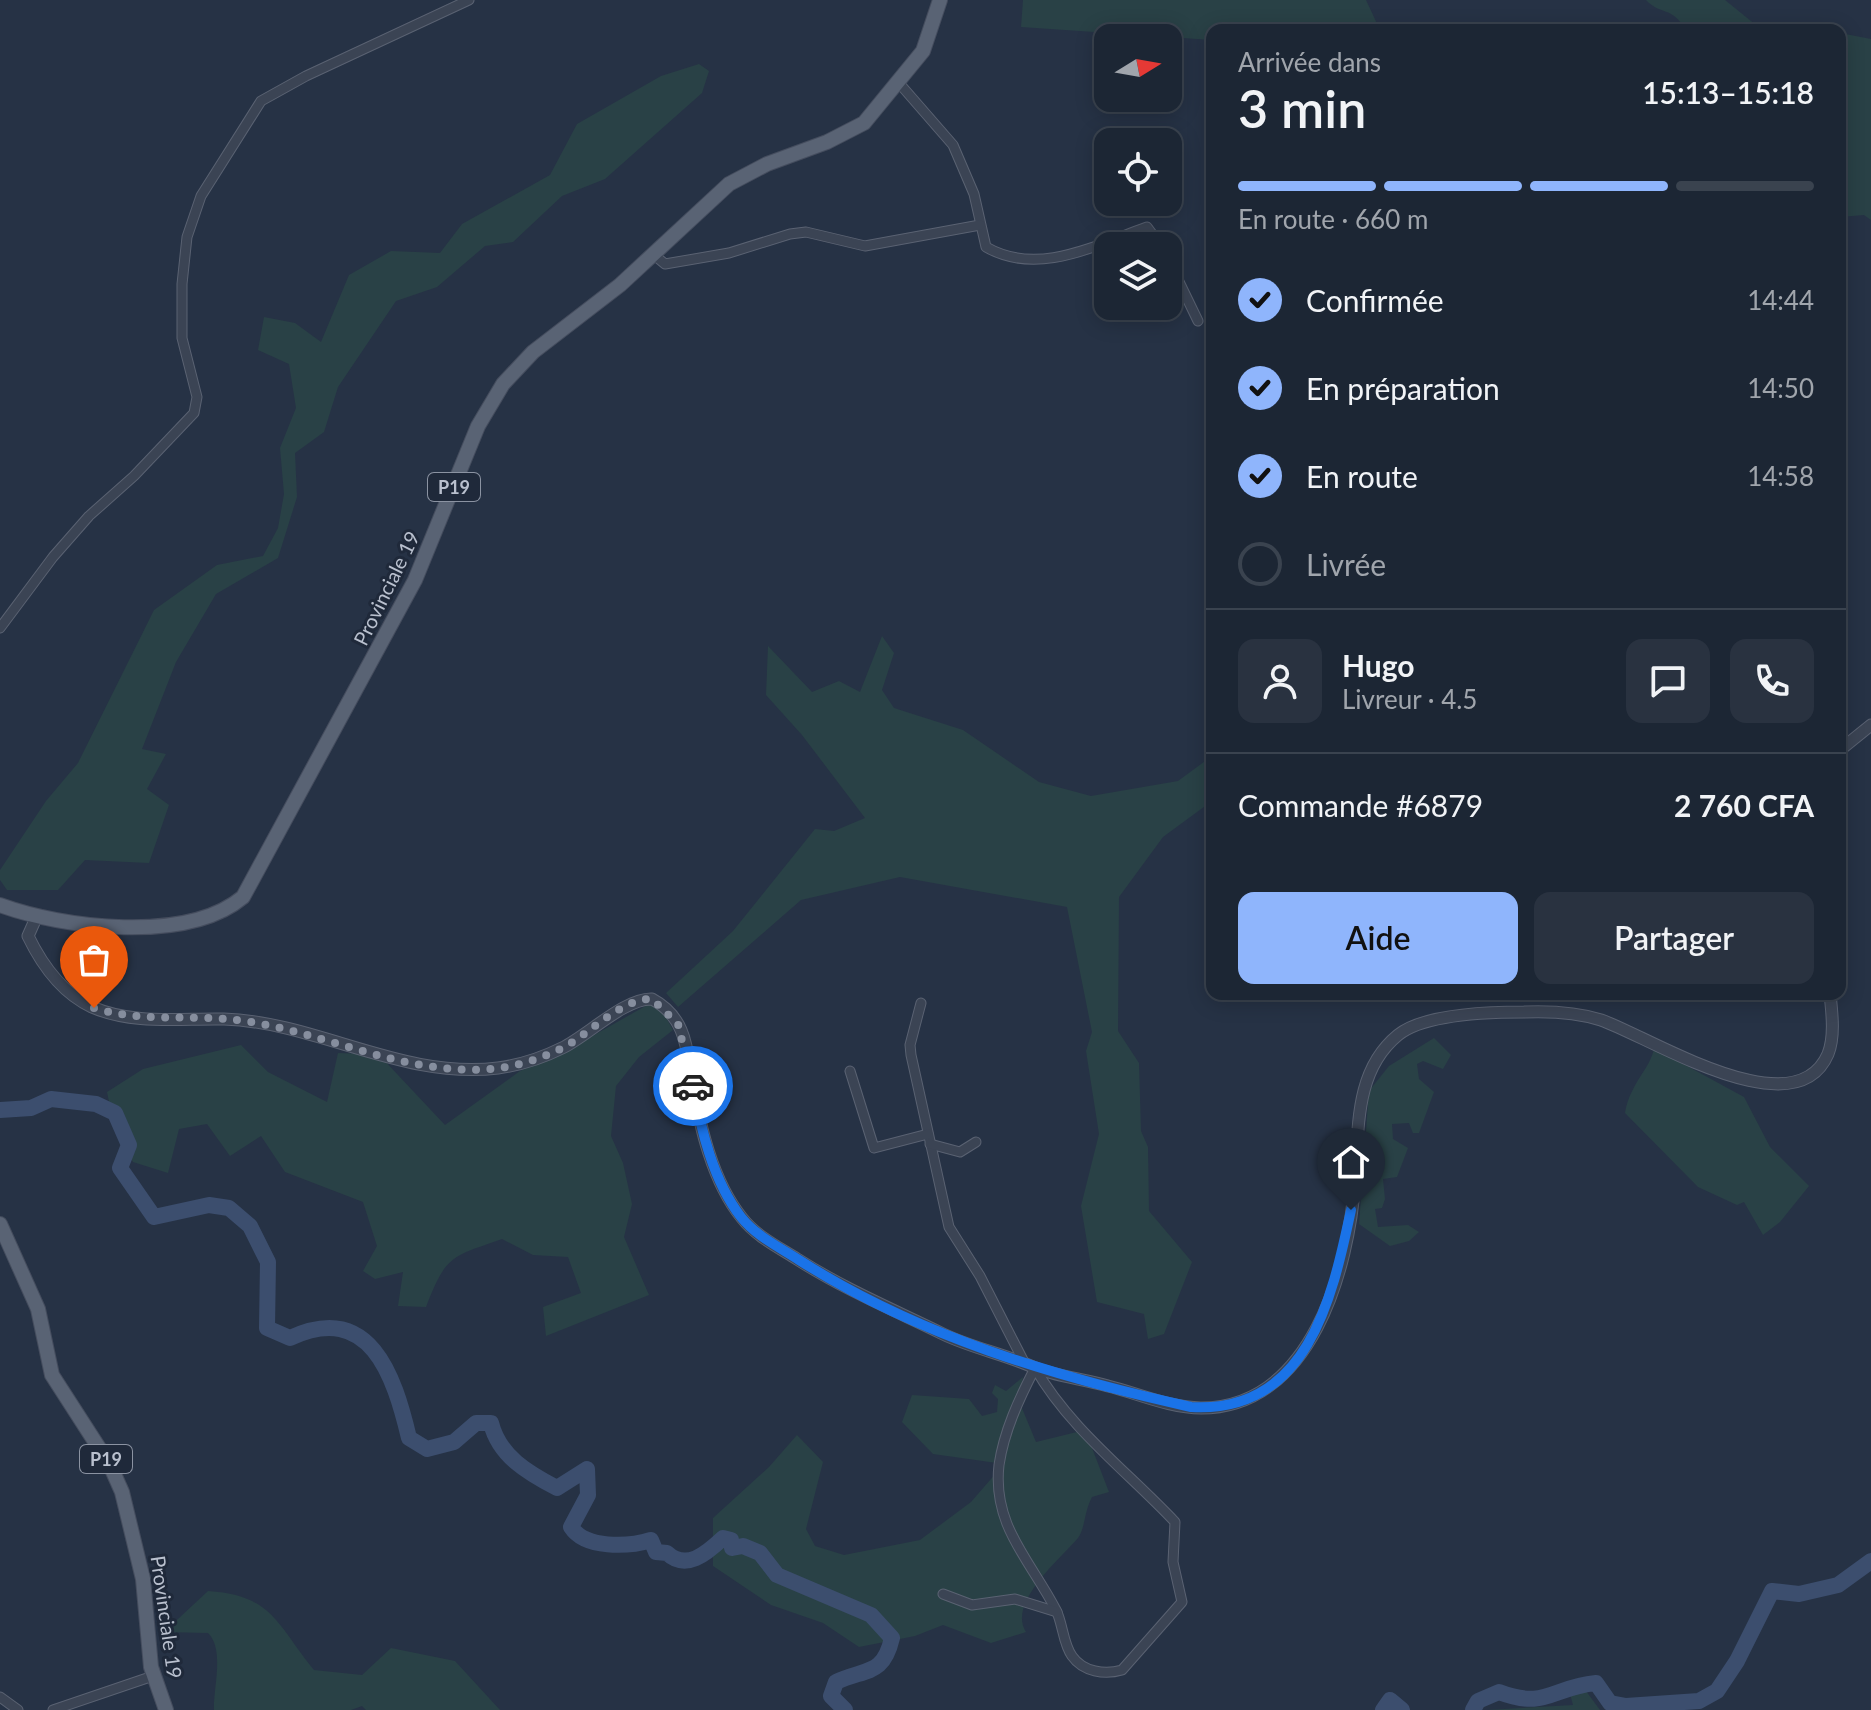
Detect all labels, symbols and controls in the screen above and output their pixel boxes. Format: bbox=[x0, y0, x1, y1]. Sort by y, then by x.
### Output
north arrow bbox=[1094, 24, 1182, 112]
map controls bbox=[1094, 24, 1182, 320]
text: Arrivée dans bbox=[1238, 46, 1381, 78]
text: 15:13–15:18 bbox=[1642, 74, 1814, 110]
text: 3 min bbox=[1238, 77, 1366, 139]
button: locate bbox=[1094, 128, 1182, 216]
text: En route · 660 m bbox=[1238, 203, 1428, 235]
button: layers bbox=[1094, 232, 1182, 320]
icon: check bbox=[1238, 278, 1282, 322]
text: Confirmée bbox=[1306, 282, 1444, 318]
text: 14:44 bbox=[1747, 284, 1814, 316]
icon: check bbox=[1238, 366, 1282, 410]
text: En préparation bbox=[1306, 370, 1500, 406]
text: 14:50 bbox=[1747, 372, 1814, 404]
icon: check bbox=[1238, 454, 1282, 498]
text: En route bbox=[1306, 458, 1418, 494]
text: 14:58 bbox=[1747, 460, 1814, 492]
road number: P19 bbox=[428, 473, 480, 501]
street label: Provinciale 19 bbox=[348, 527, 424, 649]
text: Livrée bbox=[1306, 546, 1386, 582]
button: person bbox=[1238, 639, 1322, 723]
button: chat bbox=[1626, 639, 1710, 723]
button: phone bbox=[1730, 639, 1814, 723]
text: Hugo bbox=[1342, 647, 1415, 683]
text: Livreur · 4.5 bbox=[1342, 683, 1477, 715]
text: Commande #6879 bbox=[1238, 787, 1483, 823]
text: 2 760 CFA bbox=[1674, 787, 1814, 823]
button: Aide bbox=[1238, 892, 1518, 984]
button: Partager bbox=[1534, 892, 1814, 984]
pin bbox=[60, 926, 128, 1008]
icon: bag bbox=[72, 938, 116, 982]
courier bbox=[653, 1046, 733, 1126]
icon: car bbox=[671, 1064, 715, 1108]
pin bbox=[1317, 1128, 1385, 1210]
icon: home bbox=[1329, 1140, 1373, 1184]
road number: P19 bbox=[80, 1445, 132, 1473]
street label: Provinciale 19 bbox=[146, 1554, 188, 1680]

